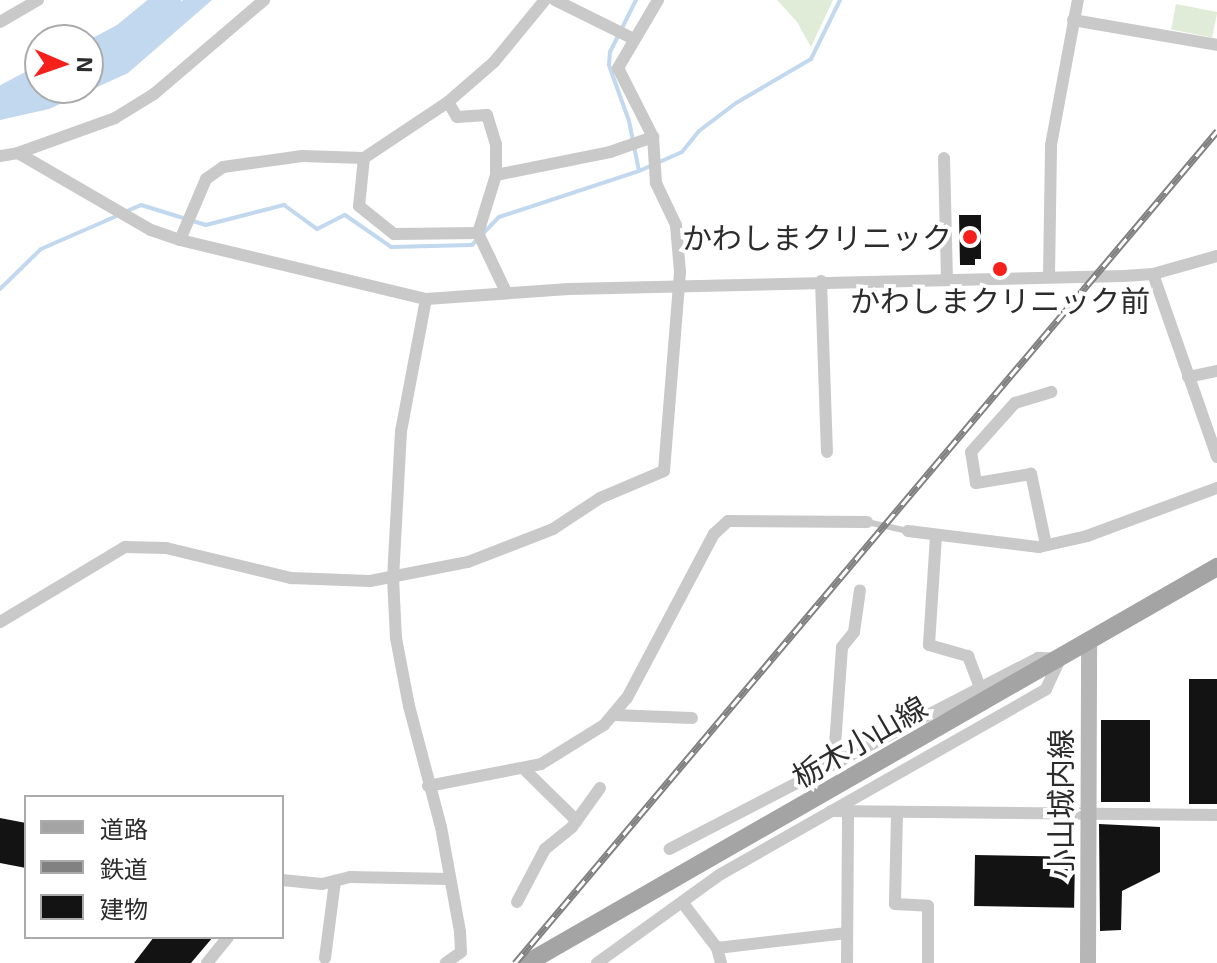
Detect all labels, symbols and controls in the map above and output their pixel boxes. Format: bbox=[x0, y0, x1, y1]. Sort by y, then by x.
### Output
north arrow bbox=[24, 24, 104, 104]
text: N bbox=[73, 56, 99, 73]
place label: かわしまクリニック bbox=[682, 219, 952, 255]
marker: かわしまクリニック bbox=[959, 226, 981, 248]
marker: かわしまクリニック前 bbox=[991, 260, 1009, 278]
place label: かわしまクリニック前 bbox=[850, 282, 1150, 318]
street label: 栃木小山線 bbox=[785, 688, 933, 794]
street label: 小山城内線 bbox=[1042, 729, 1078, 879]
legend bbox=[24, 795, 284, 939]
text: 道路 bbox=[100, 814, 148, 843]
text: 鉄道 bbox=[100, 854, 148, 883]
text: 建物 bbox=[100, 894, 148, 923]

